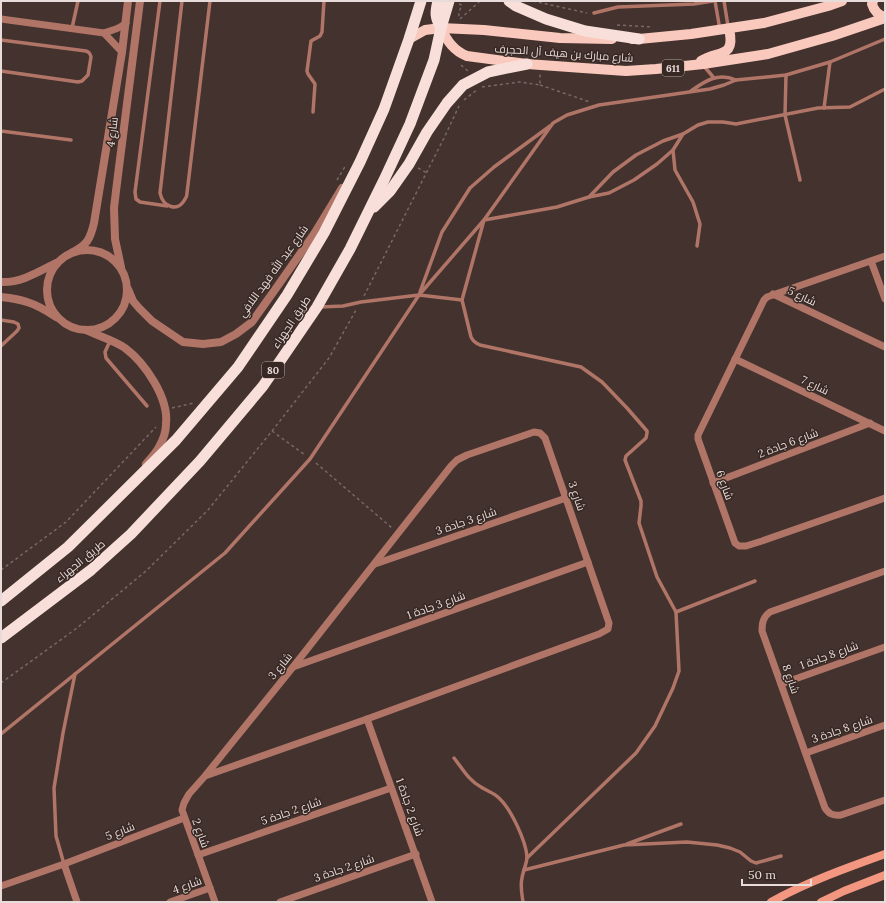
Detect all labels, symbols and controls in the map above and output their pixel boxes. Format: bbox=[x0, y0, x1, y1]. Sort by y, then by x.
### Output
street label: شارع مبارك بن هيف آل الحجرف bbox=[494, 41, 634, 66]
road number: 611 bbox=[662, 60, 684, 76]
street label: شارع 4 bbox=[103, 116, 122, 148]
street label: شارع عبد الله فهد اللافي bbox=[234, 222, 313, 321]
street label: شارع 5 bbox=[785, 283, 819, 310]
street label: طريق الجهراء bbox=[268, 293, 314, 351]
road number: 80 bbox=[262, 362, 284, 378]
street label: شارع 7 bbox=[798, 372, 831, 399]
street label: شارع 6 جادة 2 bbox=[756, 425, 820, 462]
street label: شارع 6 bbox=[712, 468, 737, 502]
street label: شارع 3 bbox=[564, 479, 589, 513]
street label: شارع 3 جادة 3 bbox=[434, 504, 499, 539]
street label: طريق الجهراء bbox=[52, 537, 108, 585]
street label: شارع 3 جادة 1 bbox=[405, 588, 468, 623]
street label: شارع 8 جادة 1 bbox=[798, 638, 861, 673]
street label: شارع 3 bbox=[265, 650, 296, 683]
street label: شارع 8 bbox=[778, 662, 803, 696]
street label: شارع 8 جادة 3 bbox=[810, 712, 875, 747]
street label: شارع 2 جادة 1 bbox=[392, 776, 427, 838]
street label: شارع 2 جادة 5 bbox=[259, 794, 323, 829]
street label: شارع 2 bbox=[188, 816, 213, 850]
street label: شارع 5 bbox=[103, 819, 137, 844]
street label: شارع 2 جادة 3 bbox=[312, 851, 376, 886]
scale bar bbox=[742, 861, 811, 887]
text: 50 m bbox=[748, 867, 776, 882]
street label: شارع 4 bbox=[170, 873, 204, 898]

